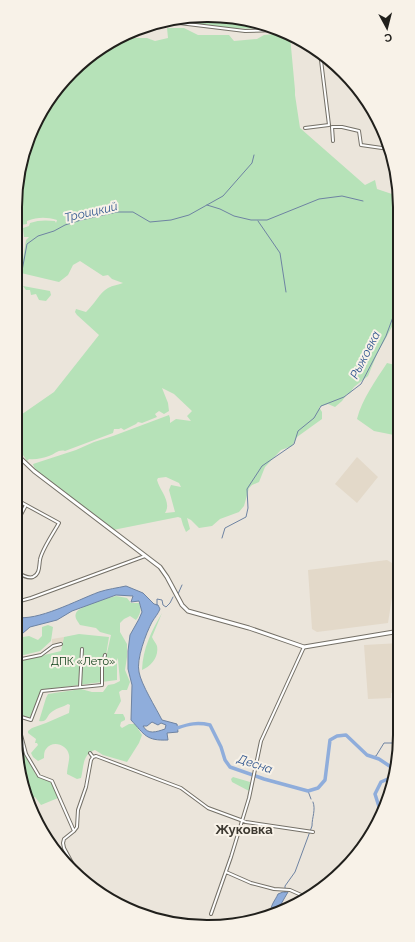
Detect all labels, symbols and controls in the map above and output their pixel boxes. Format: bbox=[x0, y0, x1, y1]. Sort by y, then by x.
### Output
north arrow bbox=[367, 8, 407, 48]
text: С bbox=[383, 31, 393, 44]
water label: Троицкий bbox=[63, 199, 119, 225]
water label: Рыжовка bbox=[347, 329, 383, 381]
park label: ДПК «Лето» bbox=[51, 655, 115, 668]
water label: Десна bbox=[235, 751, 274, 777]
district label: Жуковка bbox=[215, 822, 273, 837]

